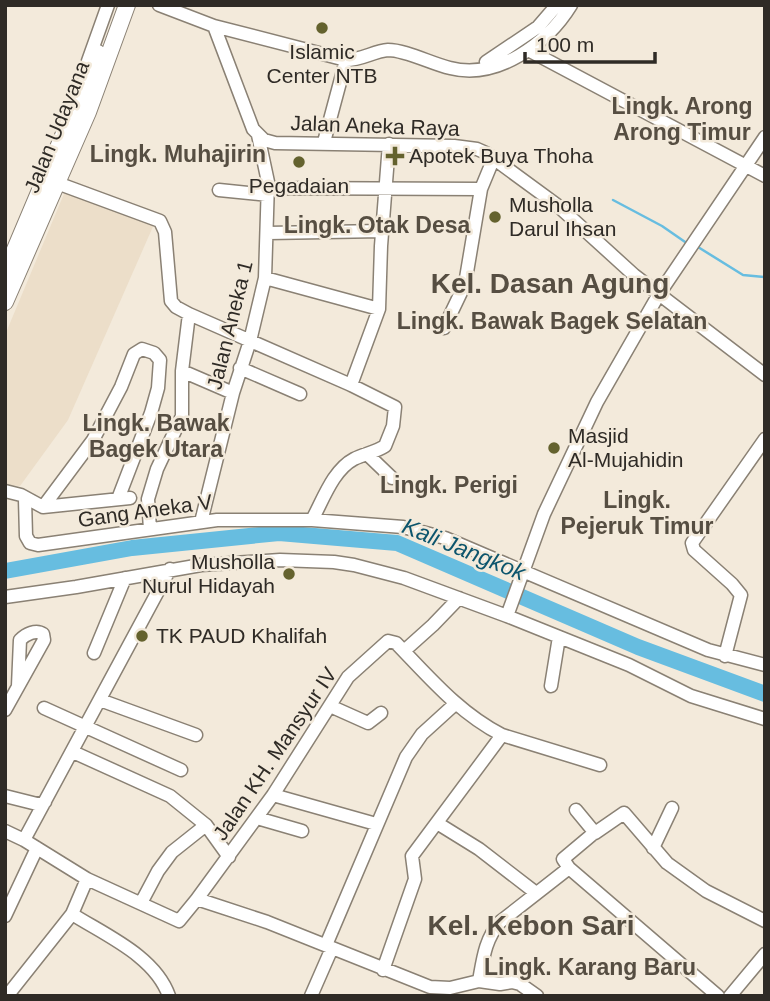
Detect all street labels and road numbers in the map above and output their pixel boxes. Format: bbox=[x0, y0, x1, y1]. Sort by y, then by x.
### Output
street label: Jalan Udayana bbox=[20, 57, 94, 196]
street label: Jalan Aneka Raya bbox=[290, 111, 460, 140]
street label: Jalan Aneka 1 bbox=[202, 258, 257, 392]
street label: Gang Aneka V bbox=[76, 490, 214, 531]
street label: Jalan KH. Mansyur IV bbox=[208, 663, 341, 844]

